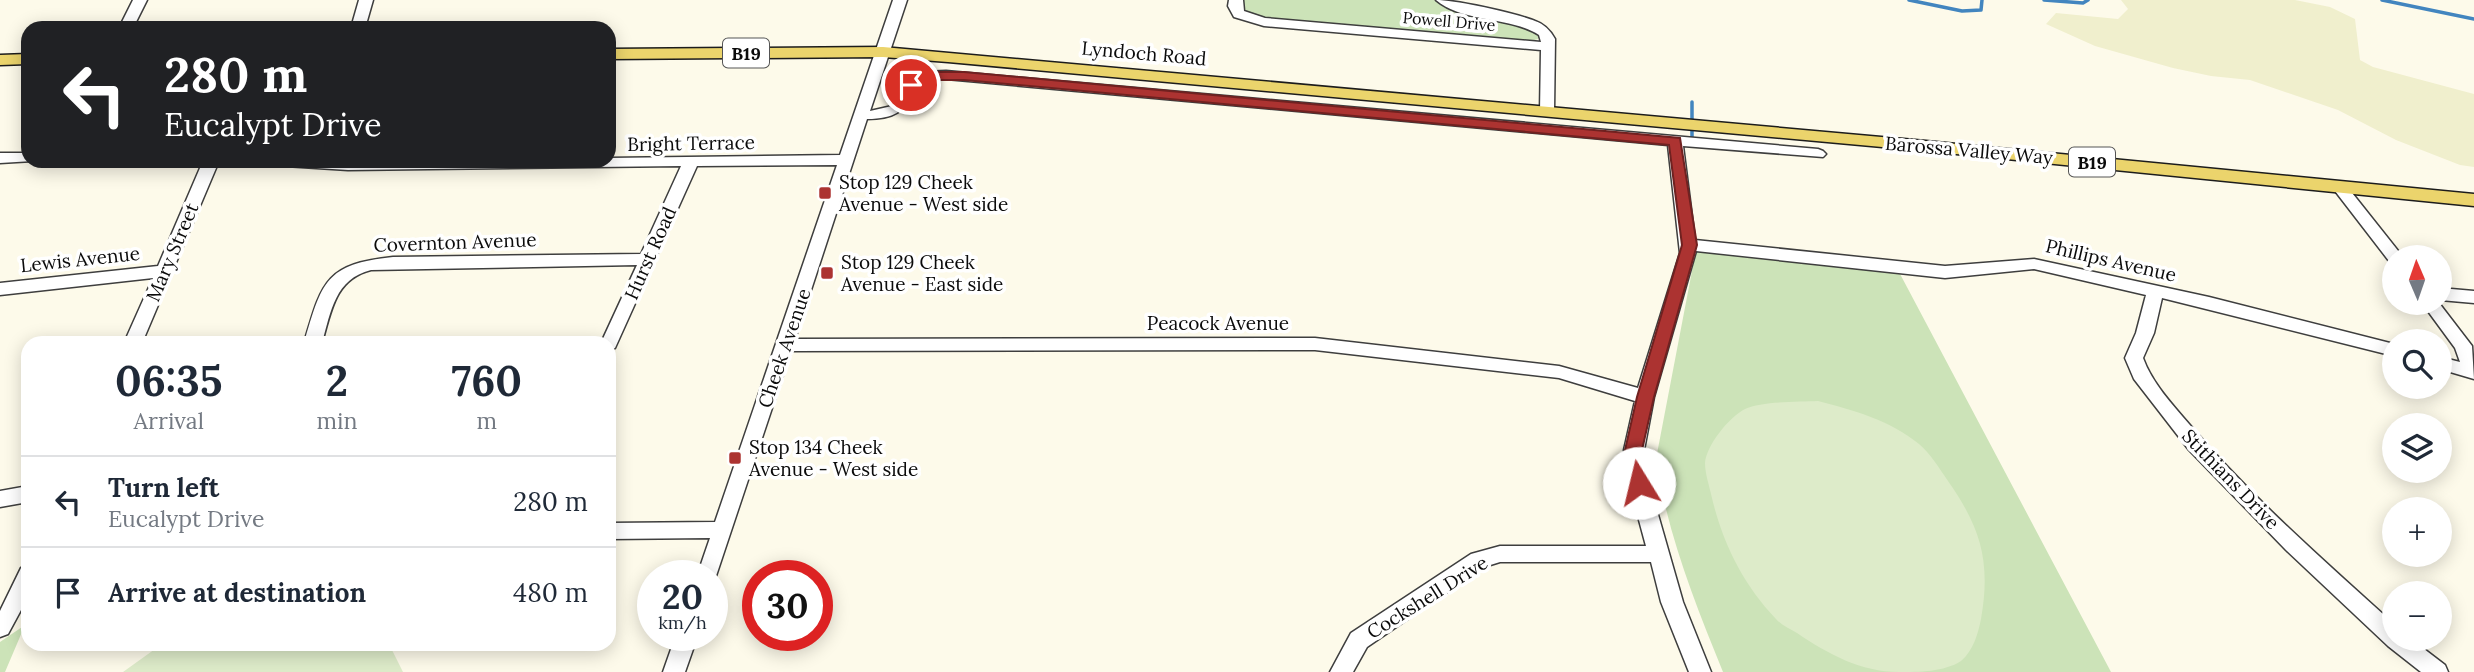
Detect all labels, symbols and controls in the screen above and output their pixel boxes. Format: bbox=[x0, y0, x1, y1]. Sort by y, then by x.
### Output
street label: Powell Drive bbox=[1402, 7, 1496, 35]
street label: Lyndoch Road bbox=[1081, 36, 1207, 70]
road number: B19 bbox=[723, 38, 769, 68]
text: 280 m bbox=[164, 43, 307, 105]
icon: left bbox=[49, 49, 140, 140]
pin bbox=[881, 55, 941, 115]
icon: arrive bbox=[892, 66, 930, 104]
text: Eucalypt Drive bbox=[164, 104, 382, 145]
street label: Bright Terrace bbox=[627, 130, 755, 156]
street label: Barossa Valley Way bbox=[1884, 131, 2054, 169]
road number: B19 bbox=[2069, 148, 2115, 176]
place label: Stop 129 Cheek Avenue - West side bbox=[838, 170, 1008, 216]
marker: Stop 129 Cheek Avenue - West side bbox=[817, 185, 833, 201]
street label: Mary Street bbox=[140, 199, 204, 305]
street label: Hurst Road bbox=[619, 203, 681, 303]
street label: Covernton Avenue bbox=[373, 227, 537, 257]
street label: Phillips Avenue bbox=[2043, 233, 2179, 287]
street label: Lewis Avenue bbox=[19, 241, 141, 277]
north arrow bbox=[2382, 245, 2452, 315]
map controls bbox=[2382, 245, 2452, 651]
place label: Stop 129 Cheek Avenue - East side bbox=[840, 250, 1003, 296]
marker: Stop 129 Cheek Avenue - East side bbox=[819, 265, 835, 281]
street label: Cheek Avenue bbox=[752, 285, 816, 411]
street label: Peacock Avenue bbox=[1147, 311, 1289, 335]
button: search bbox=[2382, 329, 2452, 399]
text: 06:35 bbox=[115, 354, 223, 408]
text: 2 bbox=[326, 354, 348, 408]
text: 760 bbox=[451, 354, 522, 408]
text: Arrival bbox=[134, 406, 204, 435]
text: min bbox=[317, 406, 358, 435]
text: m bbox=[476, 406, 497, 435]
button: layers bbox=[2382, 413, 2452, 483]
street label: Stithians Drive bbox=[2177, 424, 2285, 534]
place label: Stop 134 Cheek Avenue - West side bbox=[748, 435, 918, 481]
position arrow bbox=[1602, 446, 1676, 520]
marker: Stop 134 Cheek Avenue - West side bbox=[727, 450, 743, 466]
text: Turn left bbox=[108, 471, 219, 504]
icon: left bbox=[49, 483, 87, 521]
text: 280 m bbox=[513, 485, 588, 518]
button: + bbox=[2382, 497, 2452, 567]
text: Eucalypt Drive bbox=[108, 504, 264, 533]
street label: Cockshell Drive bbox=[1362, 550, 1492, 644]
speed limit sign: 30 bbox=[742, 560, 833, 651]
icon: arrive bbox=[49, 574, 87, 612]
text: 20 bbox=[662, 574, 703, 619]
text: Arrive at destination bbox=[108, 576, 366, 609]
text: 480 m bbox=[513, 576, 588, 609]
button: − bbox=[2382, 581, 2452, 651]
text: km/h bbox=[658, 611, 707, 634]

